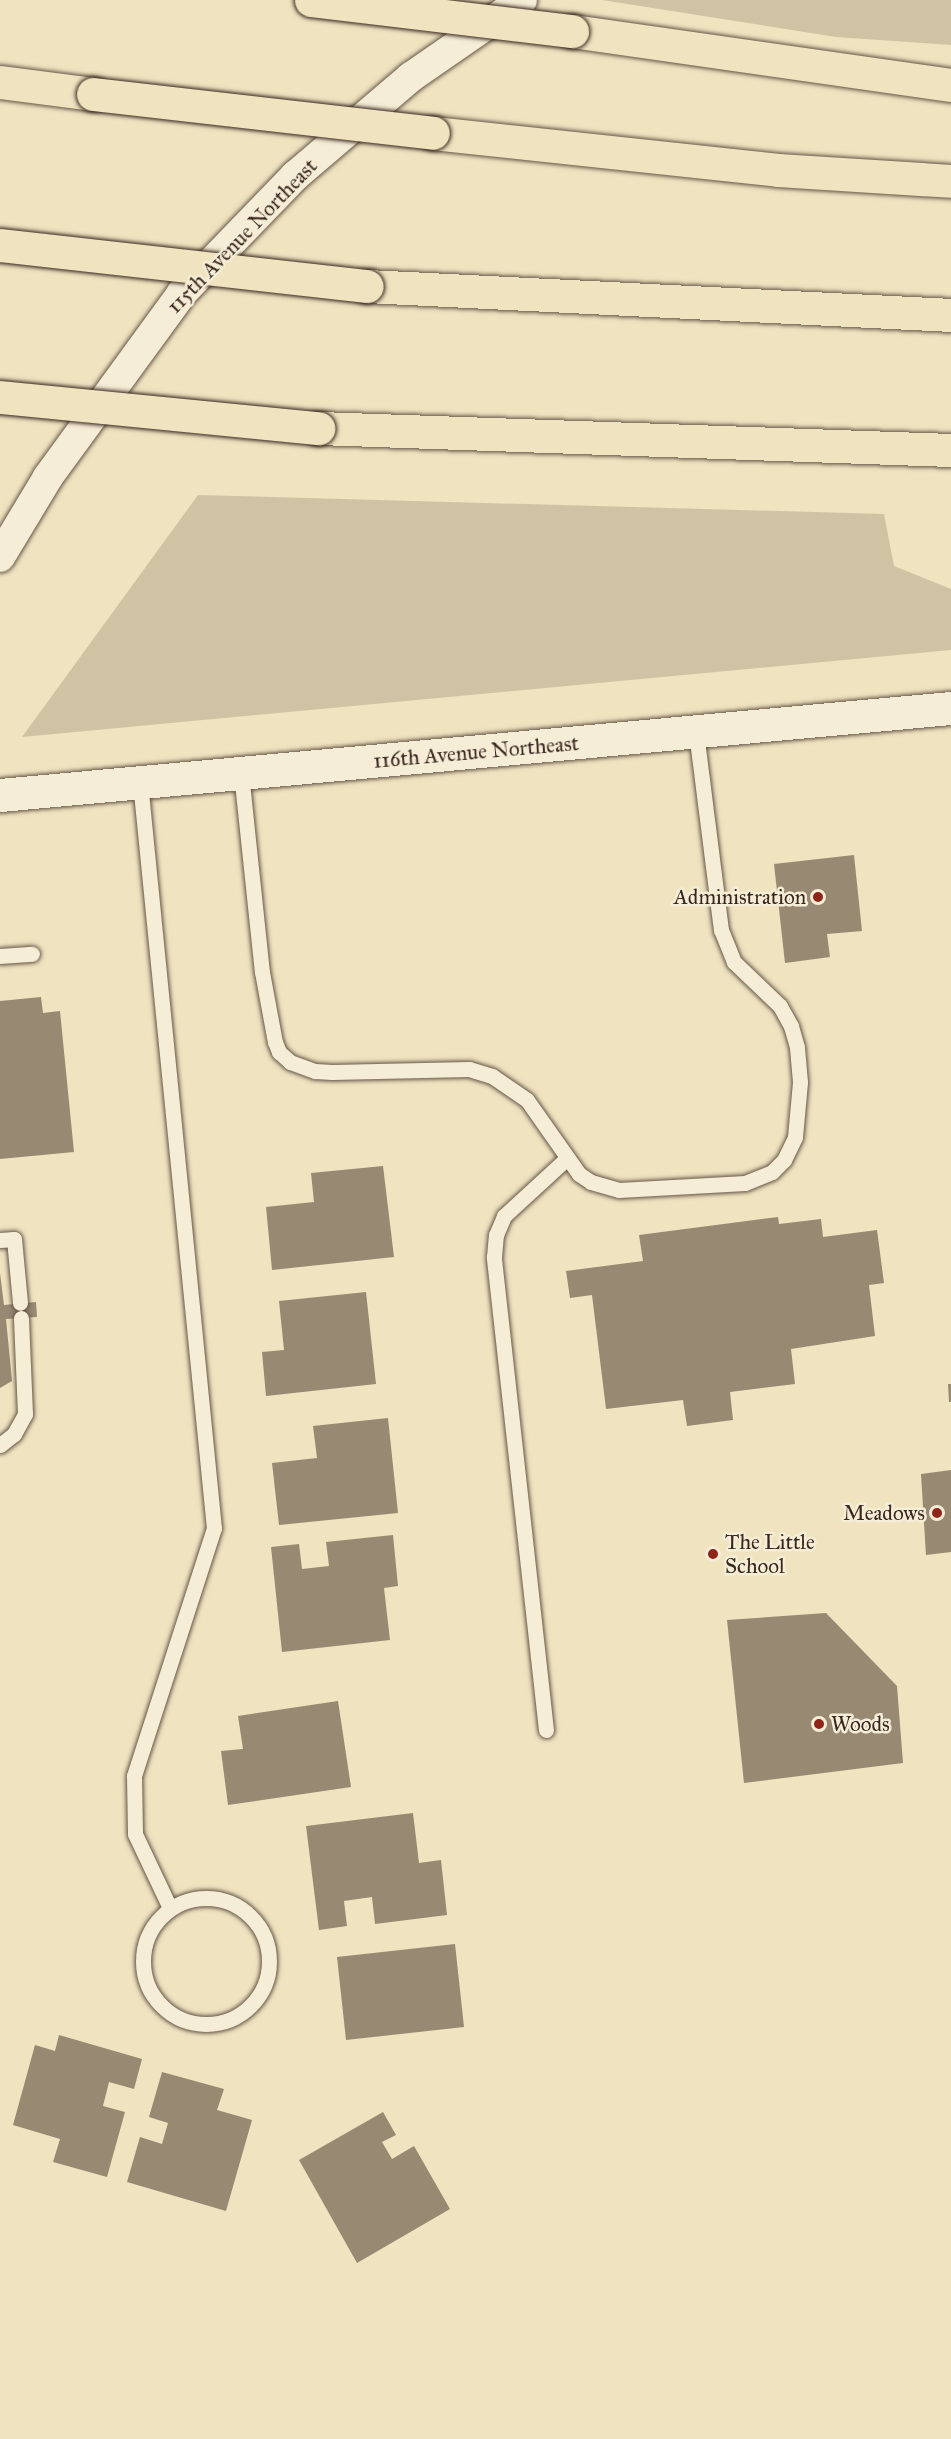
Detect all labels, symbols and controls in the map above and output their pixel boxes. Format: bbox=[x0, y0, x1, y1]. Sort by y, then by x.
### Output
street label: 115th Avenue Northeast bbox=[162, 153, 322, 319]
street label: 116th Avenue Northeast bbox=[372, 730, 580, 774]
place label: Administration bbox=[674, 884, 806, 910]
marker: Administration bbox=[811, 890, 825, 904]
place label: Meadows bbox=[843, 1500, 925, 1526]
marker: Meadows bbox=[930, 1506, 944, 1520]
place label: The Little School bbox=[725, 1529, 815, 1579]
marker: The Little School bbox=[706, 1547, 720, 1561]
place label: Woods bbox=[831, 1711, 890, 1737]
marker: Woods bbox=[812, 1717, 826, 1731]

